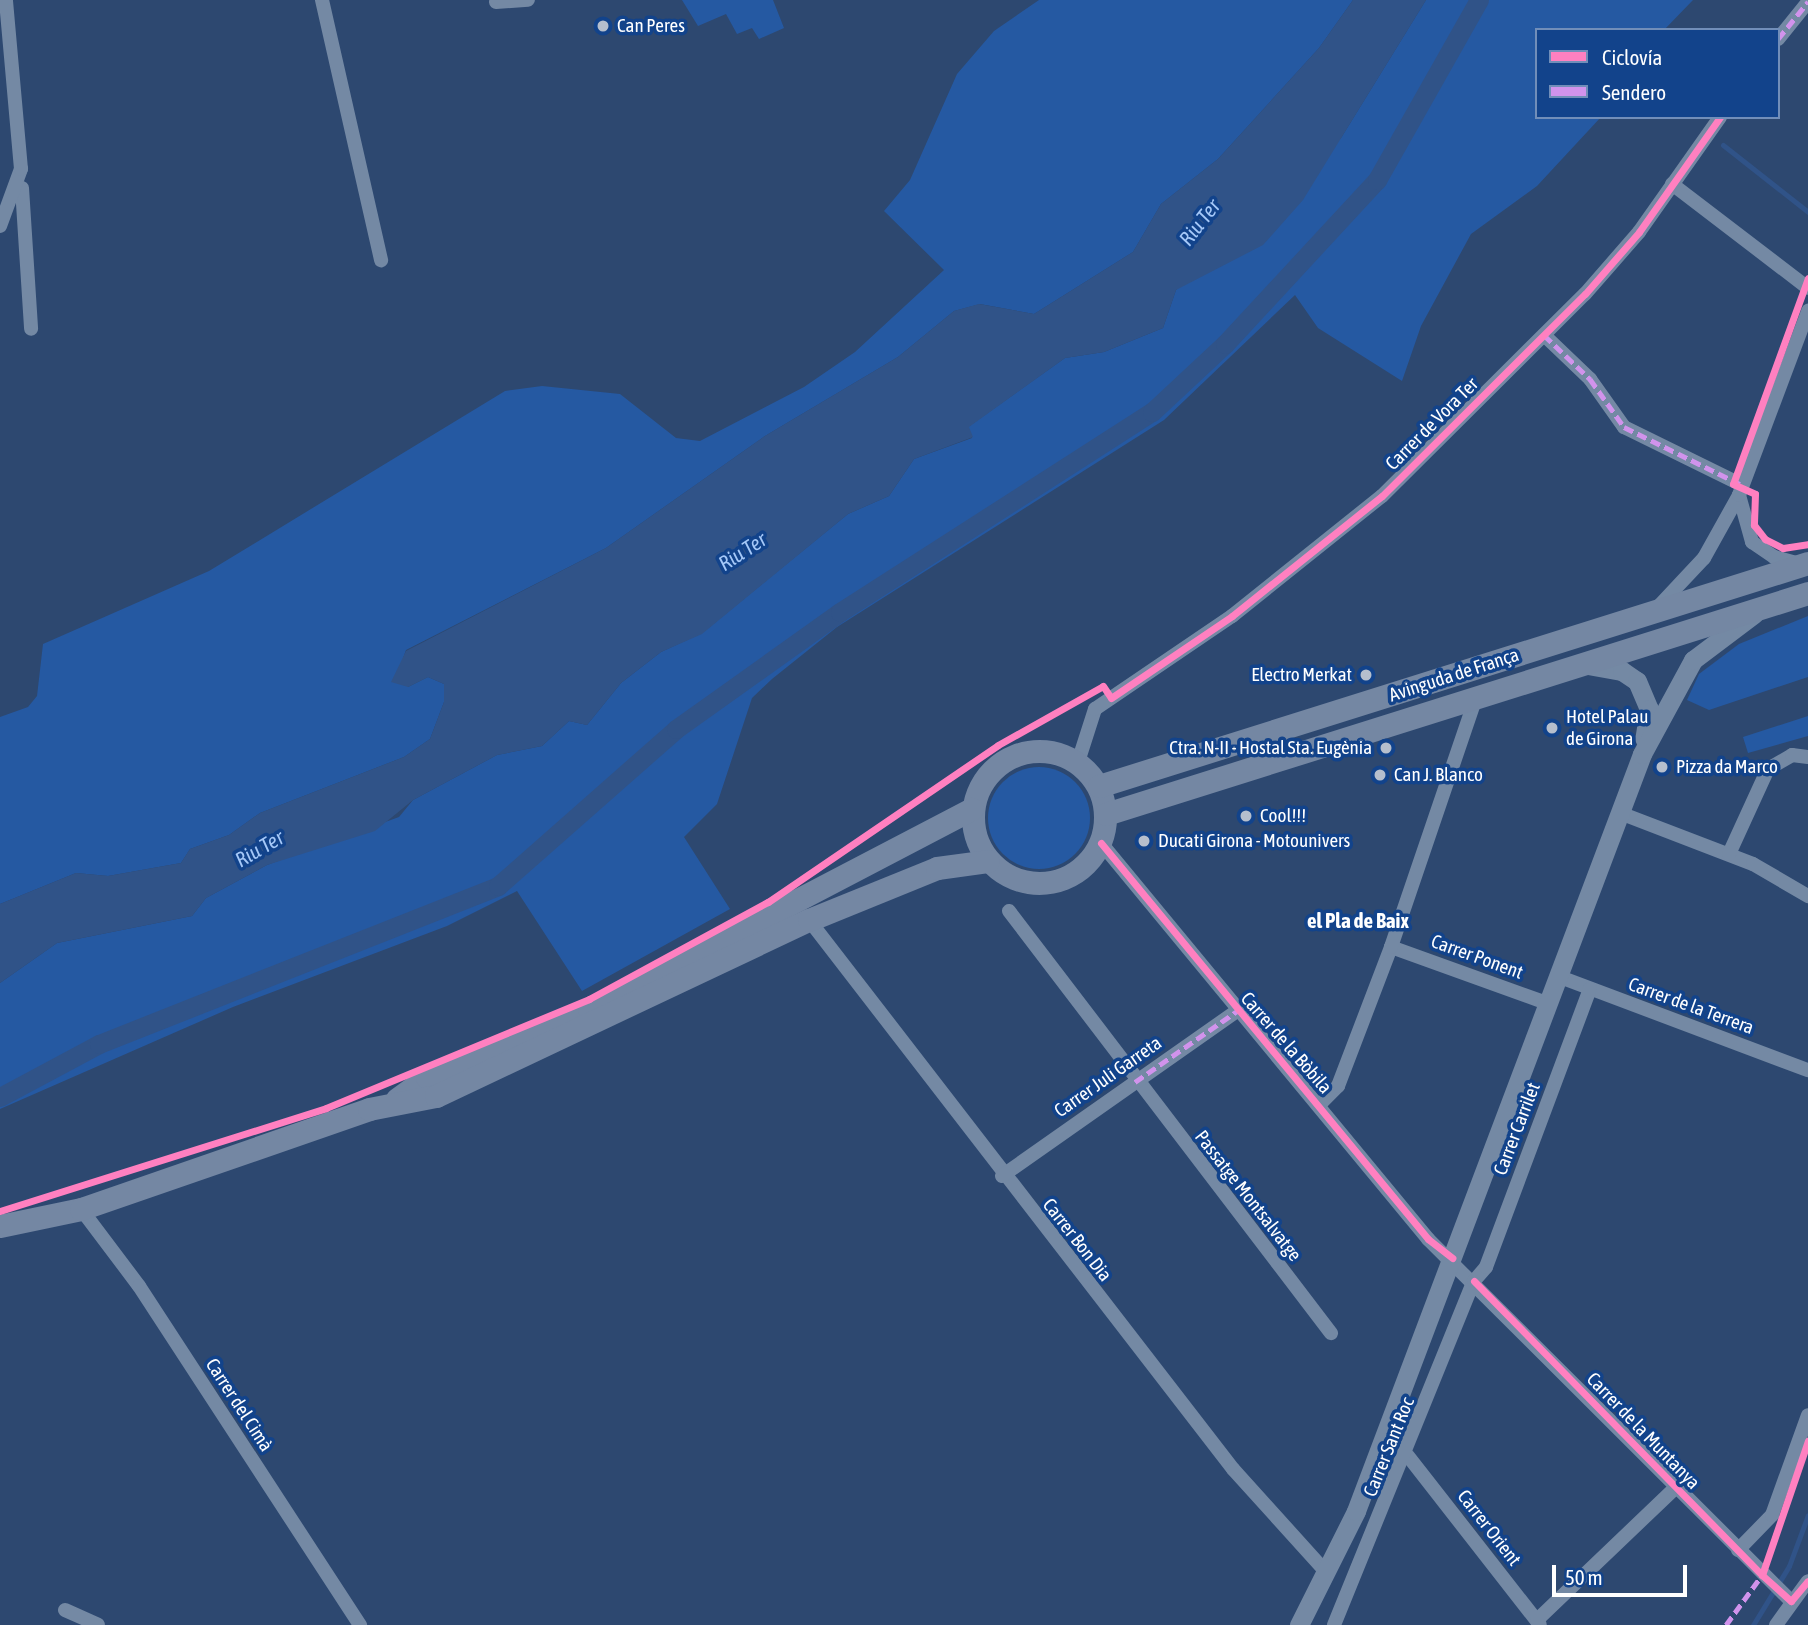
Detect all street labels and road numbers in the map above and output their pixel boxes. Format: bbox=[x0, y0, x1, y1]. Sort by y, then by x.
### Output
street label: Carrer de Vora Ter bbox=[1381, 373, 1483, 475]
street label: Avinguda de França bbox=[1386, 643, 1522, 707]
street label: Carrer Ponent bbox=[1428, 930, 1526, 984]
street label: Carrer de la Terrera bbox=[1625, 973, 1757, 1039]
street label: Carrer de la Bòbila bbox=[1236, 987, 1336, 1099]
street label: Carrer Juli Garreta bbox=[1050, 1032, 1166, 1122]
street label: Carrer Carrilet bbox=[1489, 1079, 1545, 1179]
street label: Passatge Montsalvatge bbox=[1190, 1126, 1306, 1266]
street label: Carrer Bon Dia bbox=[1038, 1194, 1116, 1286]
street label: Carrer del Cimà bbox=[201, 1354, 277, 1456]
street label: Carrer de la Muntanya bbox=[1582, 1368, 1704, 1494]
street label: Carrer Sant Roc bbox=[1359, 1394, 1419, 1500]
street label: Carrer Orient bbox=[1452, 1486, 1526, 1570]

